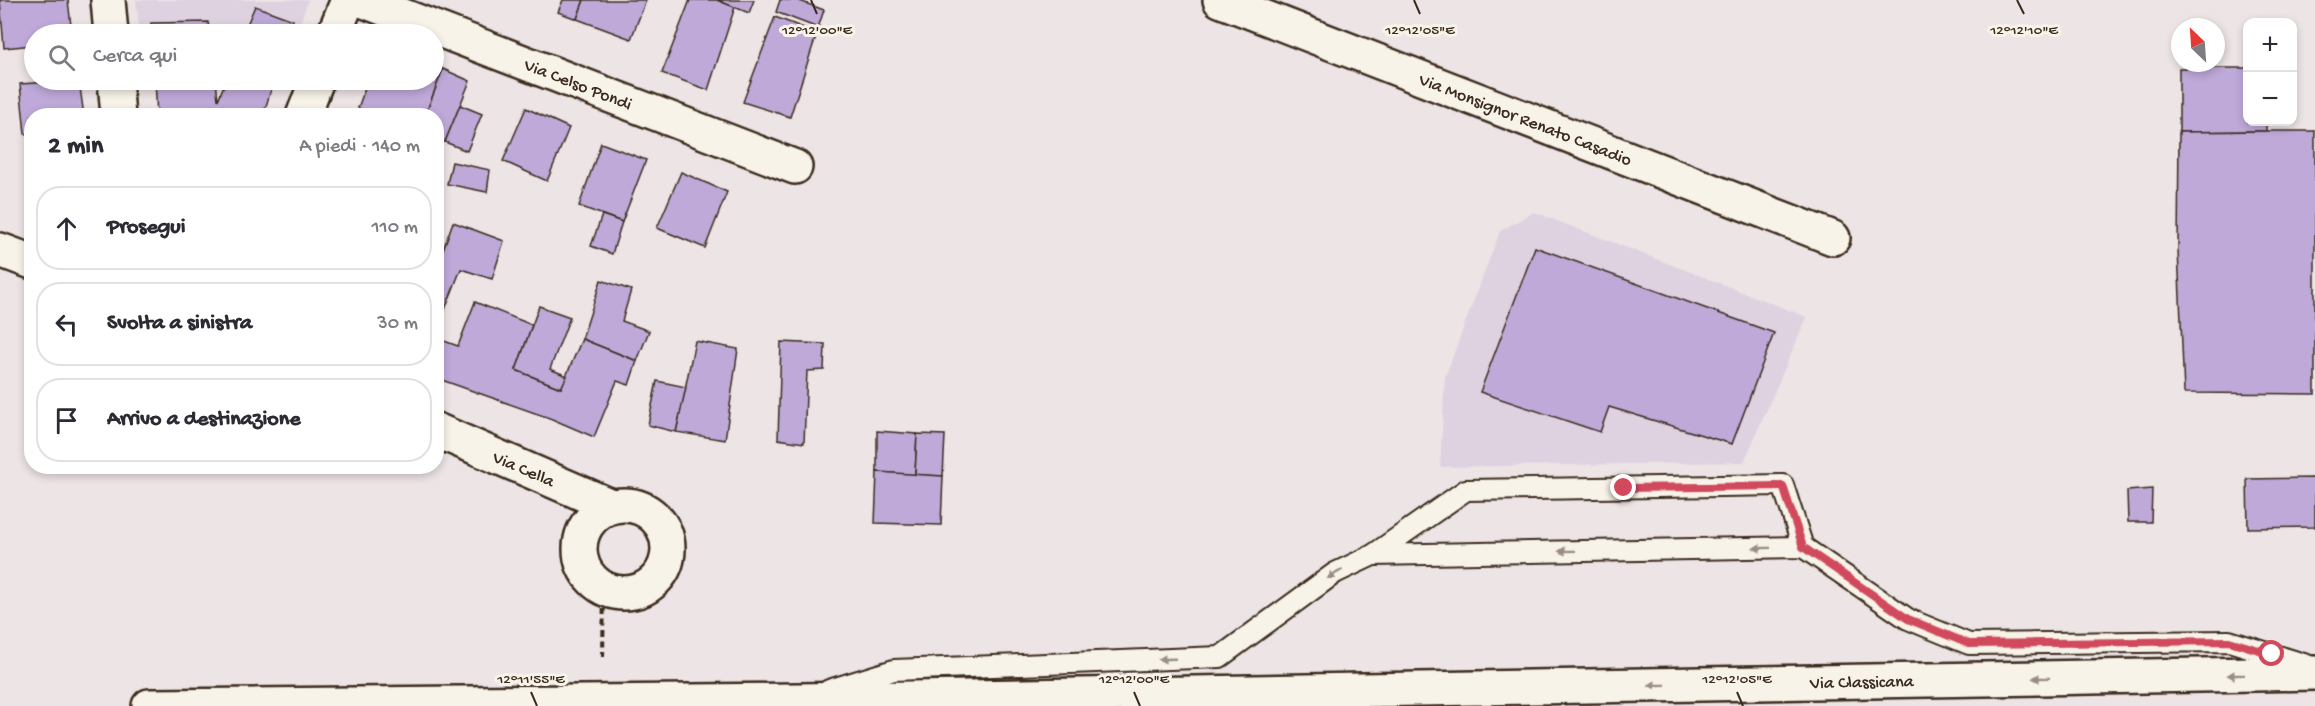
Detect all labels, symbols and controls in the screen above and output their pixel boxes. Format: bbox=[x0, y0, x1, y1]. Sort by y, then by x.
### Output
north arrow bbox=[2171, 18, 2225, 72]
map controls bbox=[2243, 18, 2297, 126]
button: + bbox=[2243, 18, 2297, 72]
text: 12°12'00"E bbox=[781, 22, 853, 40]
text: 12°12'05"E bbox=[1384, 22, 1455, 40]
text: 12°12'10"E bbox=[1989, 22, 2058, 40]
search box bbox=[24, 24, 444, 90]
icon: search bbox=[45, 41, 78, 74]
text: Cerca qui bbox=[93, 44, 177, 70]
street label: Via Celso Pondi bbox=[520, 55, 634, 116]
street label: Via Monsignor Renato Casadio bbox=[1415, 70, 1634, 172]
button: − bbox=[2243, 72, 2297, 126]
text: 2 min bbox=[48, 132, 103, 163]
text: A piedi · 140 m bbox=[299, 136, 420, 159]
icon: ahead bbox=[50, 212, 83, 245]
text: Prosegui bbox=[107, 215, 185, 241]
text: 110 m bbox=[372, 217, 418, 240]
icon: left bbox=[50, 308, 83, 341]
text: Svolta a sinistra bbox=[107, 311, 252, 337]
text: 30 m bbox=[377, 313, 418, 336]
icon: arrive bbox=[50, 404, 83, 437]
text: Arrivo a destinazione bbox=[107, 407, 301, 433]
street label: Via Cella bbox=[488, 448, 558, 494]
route end bbox=[1610, 474, 1636, 500]
one-way arrow bbox=[1753, 543, 1772, 553]
one-way arrow bbox=[1558, 547, 1577, 556]
one-way arrow bbox=[1327, 568, 1343, 579]
route start bbox=[2258, 640, 2284, 666]
one-way arrow bbox=[1157, 654, 1176, 663]
one-way arrow bbox=[2226, 670, 2245, 680]
text: 12°11'55"E bbox=[496, 671, 565, 689]
text: 12°12'00"E bbox=[1098, 671, 1170, 689]
text: 12°12'05"E bbox=[1701, 671, 1772, 689]
street label: Via Classicana bbox=[1809, 672, 1915, 695]
one-way arrow bbox=[2031, 673, 2050, 683]
one-way arrow bbox=[1647, 680, 1666, 690]

